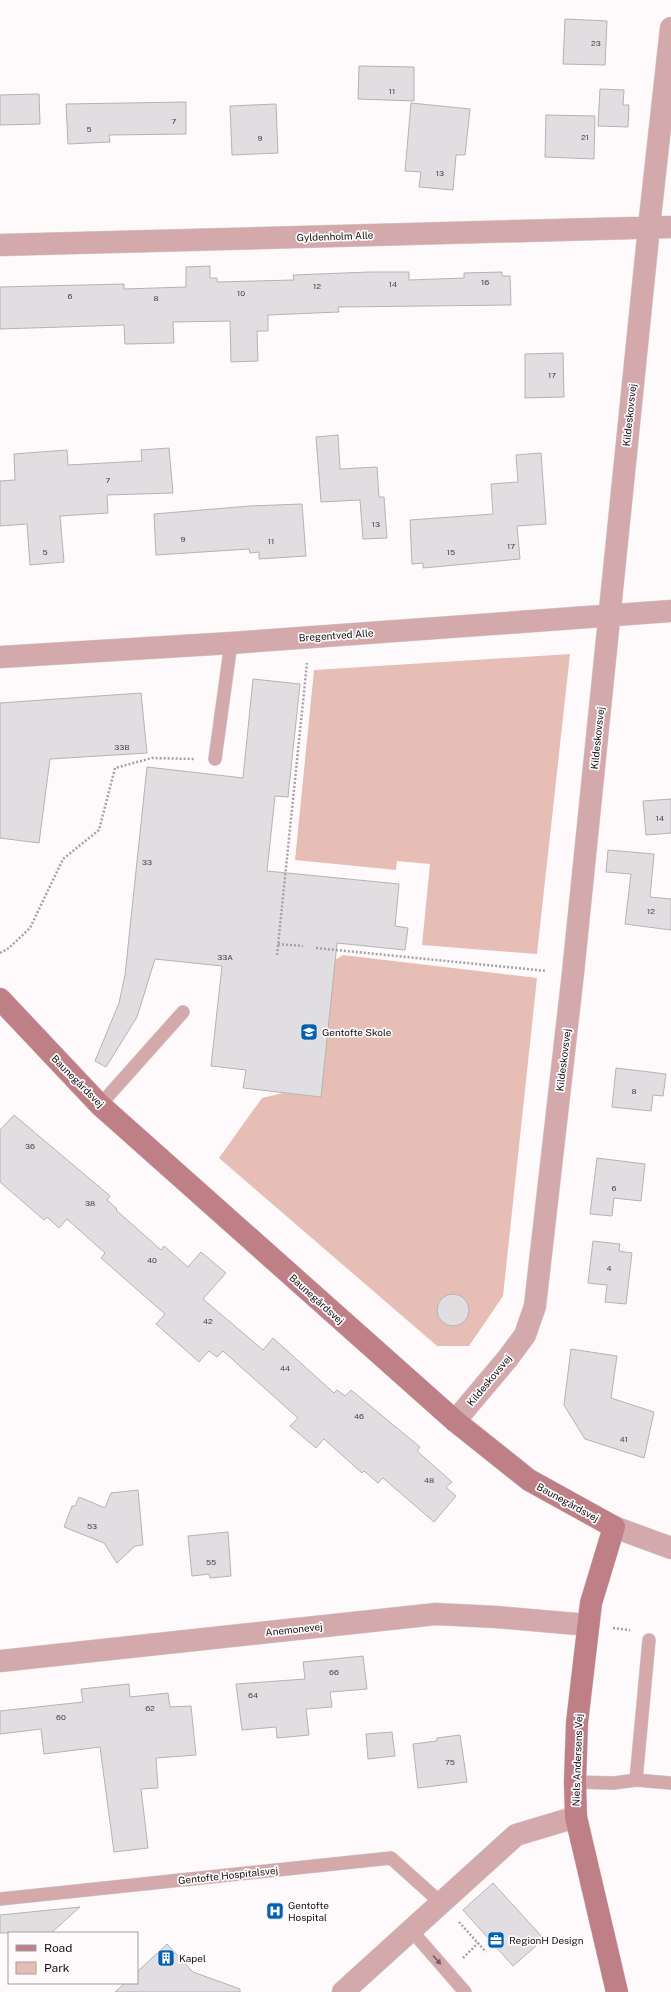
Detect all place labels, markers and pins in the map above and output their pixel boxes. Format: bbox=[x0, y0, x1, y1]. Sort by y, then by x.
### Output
school or university icon: Gentofte Skole bbox=[299, 1022, 319, 1042]
place label: Gentofte Skole bbox=[322, 1026, 392, 1038]
place label: Gentofte Hospital bbox=[288, 1899, 329, 1923]
hospital icon: Gentofte Hospital bbox=[265, 1901, 285, 1921]
office icon: RegionH Design bbox=[486, 1930, 506, 1950]
place label: RegionH Design bbox=[509, 1934, 584, 1946]
building icon: Kapel bbox=[156, 1948, 176, 1968]
place label: Kapel bbox=[179, 1952, 206, 1964]

